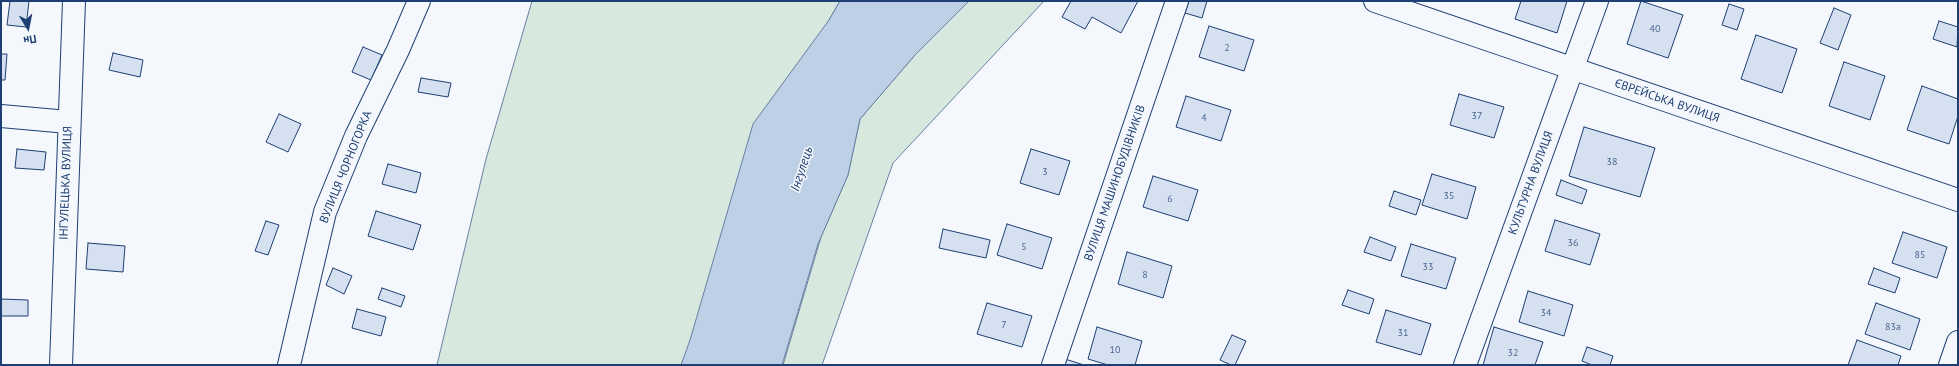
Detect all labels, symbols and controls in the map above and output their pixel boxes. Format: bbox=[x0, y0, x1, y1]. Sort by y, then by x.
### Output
north arrow bbox=[8, 8, 48, 48]
house number: 40 bbox=[1650, 23, 1660, 35]
text: Пн bbox=[22, 32, 38, 48]
house number: 2 bbox=[1224, 42, 1230, 54]
street label: ЄВРЕЙСЬКА ВУЛИЦЯ bbox=[1612, 76, 1722, 126]
street label: ВУЛИЦЯ МАШИНОБУДІВНИКІВ bbox=[1081, 103, 1149, 263]
street label: ВУЛИЦЯ ЧОРНОГОРКА bbox=[317, 109, 375, 225]
house number: 37 bbox=[1472, 110, 1482, 122]
house number: 4 bbox=[1201, 112, 1207, 124]
street label: ІНГУЛЕЦЬКА ВУЛИЦЯ bbox=[57, 126, 75, 240]
street label: КУЛЬТУРНА ВУЛИЦЯ bbox=[1506, 129, 1556, 237]
water label: Інгулець bbox=[787, 145, 817, 193]
house number: 38 bbox=[1607, 156, 1617, 168]
house number: 3 bbox=[1042, 166, 1048, 178]
house number: 35 bbox=[1444, 190, 1454, 202]
house number: 6 bbox=[1167, 193, 1173, 205]
house number: 36 bbox=[1568, 237, 1578, 249]
house number: 5 bbox=[1021, 241, 1027, 253]
house number: 85 bbox=[1915, 249, 1925, 261]
house number: 33 bbox=[1423, 261, 1433, 273]
house number: 8 bbox=[1142, 269, 1148, 281]
house number: 34 bbox=[1541, 307, 1551, 319]
house number: 7 bbox=[1001, 319, 1007, 331]
house number: 83а bbox=[1885, 321, 1901, 333]
house number: 31 bbox=[1398, 327, 1408, 339]
house number: 10 bbox=[1110, 344, 1120, 356]
house number: 32 bbox=[1508, 347, 1518, 359]

